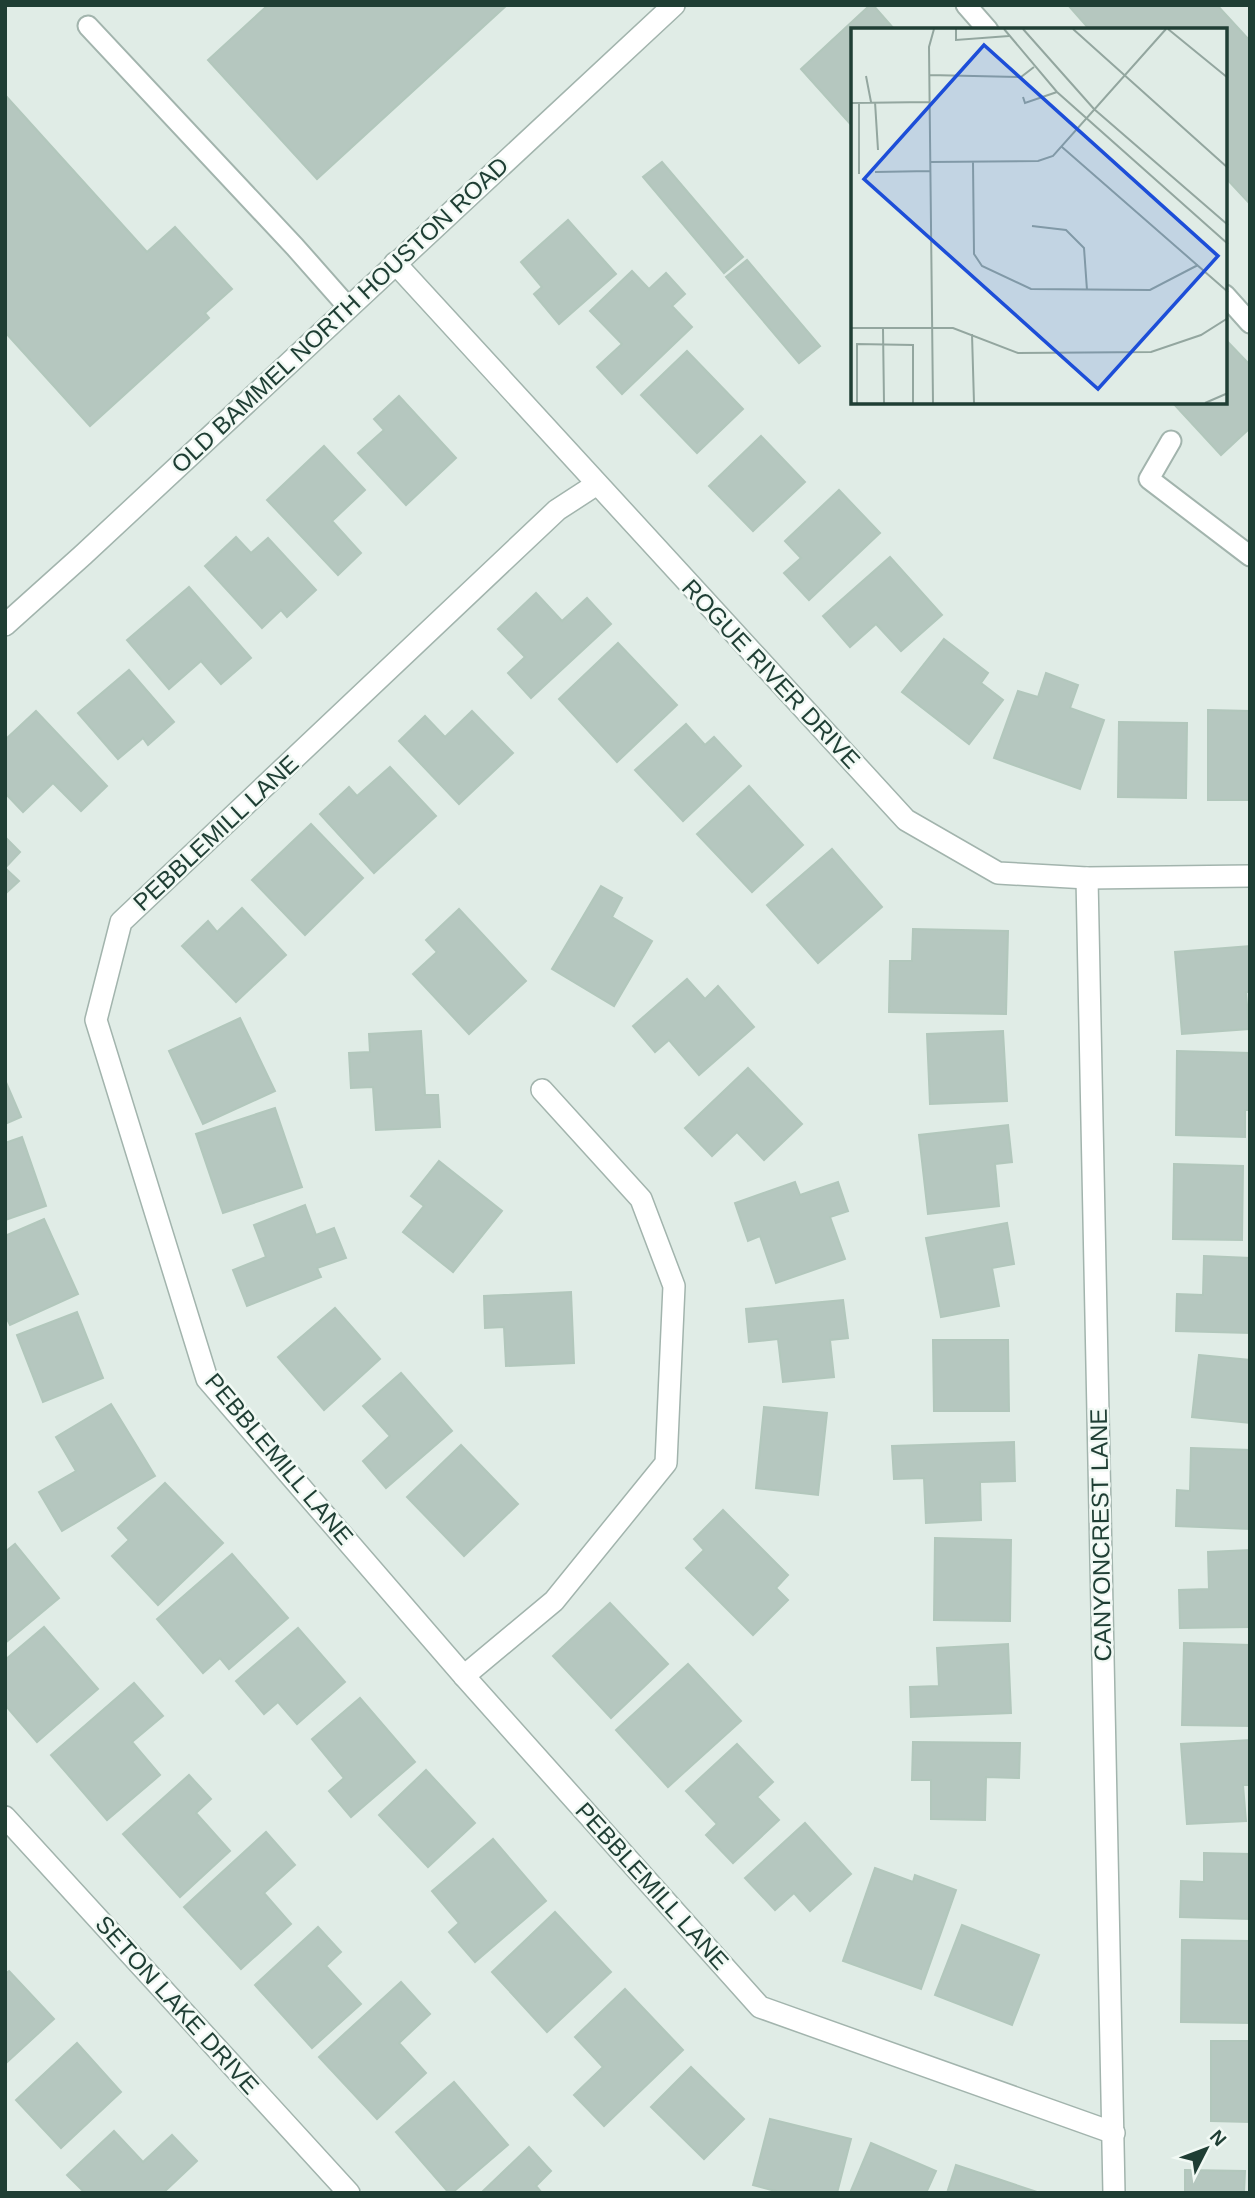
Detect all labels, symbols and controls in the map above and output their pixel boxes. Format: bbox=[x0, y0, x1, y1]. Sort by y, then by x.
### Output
inset map bbox=[851, 28, 1227, 404]
street label: OLD BAMMEL NORTH HOUSTON ROAD bbox=[166, 151, 514, 478]
street label: ROGUE RIVER DRIVE bbox=[677, 574, 866, 774]
street label: PEBBLEMILL LANE bbox=[128, 749, 304, 916]
street label: PEBBLEMILL LANE bbox=[200, 1368, 359, 1550]
street label: CANYONCREST LANE bbox=[1085, 1408, 1116, 1662]
street label: PEBBLEMILL LANE bbox=[570, 1797, 734, 1975]
street label: SETON LAKE DRIVE bbox=[90, 1910, 264, 2099]
north arrow bbox=[1171, 2114, 1241, 2184]
text: N bbox=[1206, 2126, 1231, 2150]

